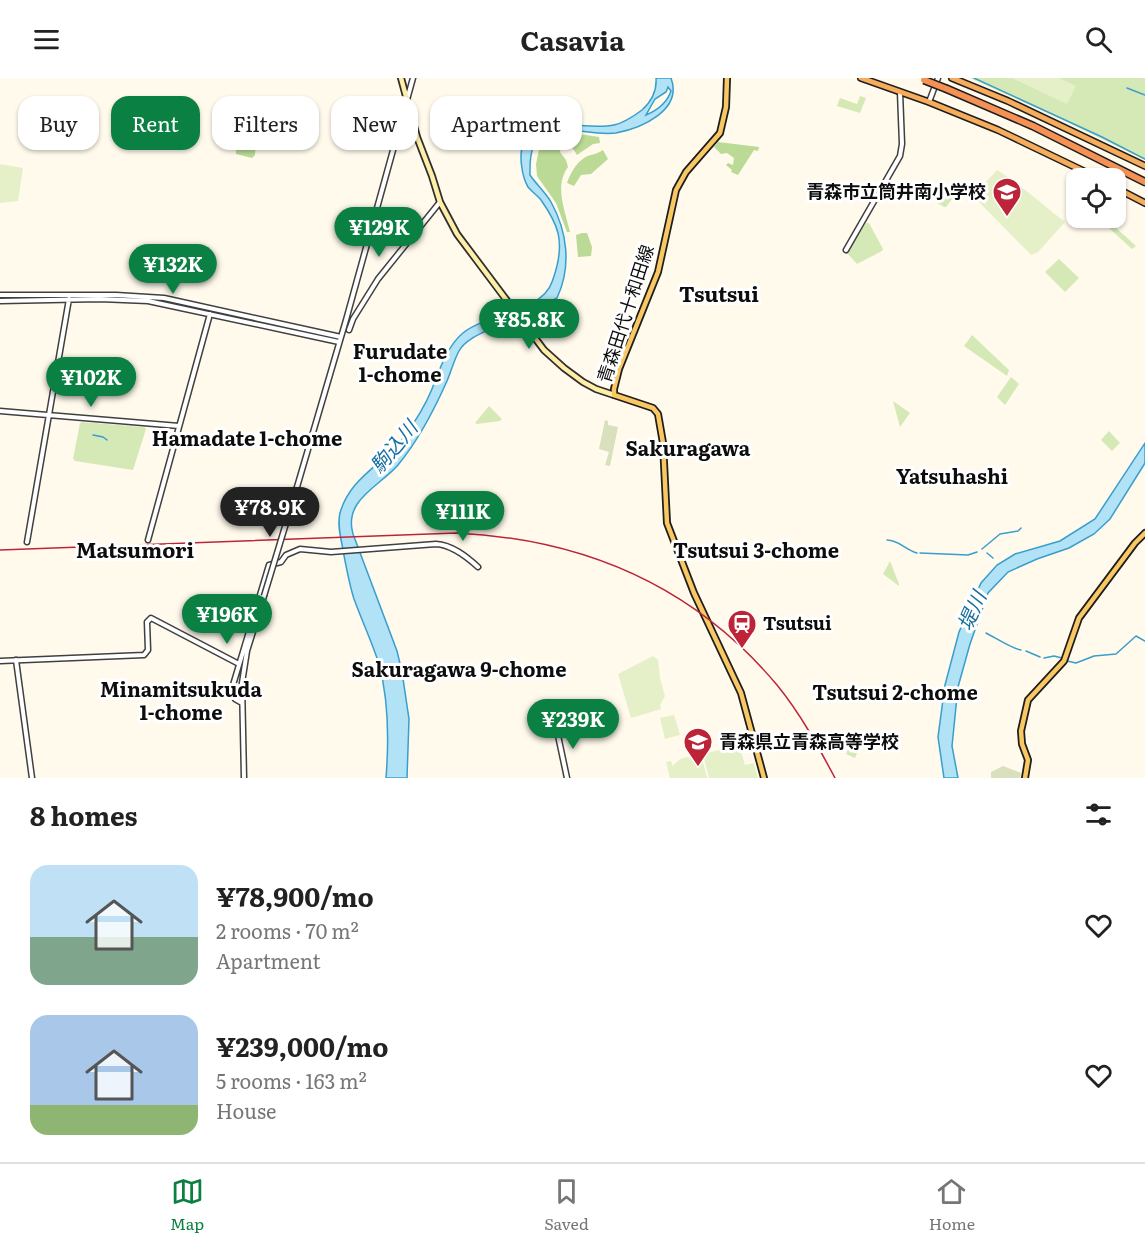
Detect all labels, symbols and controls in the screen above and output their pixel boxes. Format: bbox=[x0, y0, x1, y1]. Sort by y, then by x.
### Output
text: Casavia bbox=[520, 19, 625, 59]
icon: menu bbox=[30, 23, 63, 56]
icon: search bbox=[1082, 23, 1115, 56]
chip: Buy bbox=[18, 96, 99, 150]
chip: Rent bbox=[111, 96, 200, 150]
chip: Filters bbox=[212, 96, 319, 150]
chip: New bbox=[331, 96, 418, 150]
chip: Apartment bbox=[430, 96, 582, 150]
map controls bbox=[1066, 168, 1126, 228]
button: locate bbox=[1066, 168, 1126, 228]
school or university icon: 青森市立筒井南小学校 bbox=[991, 176, 1023, 218]
place label: 青森市立筒井南小学校 bbox=[806, 177, 986, 204]
pin: ¥129K bbox=[337, 207, 421, 258]
text: ¥129K bbox=[348, 211, 410, 241]
street label: 青森田代十和田線 bbox=[589, 241, 660, 386]
pin: ¥132K bbox=[131, 244, 215, 295]
text: ¥132K bbox=[143, 248, 203, 278]
district label: Tsutsui bbox=[679, 277, 759, 308]
pin: ¥85.8K bbox=[480, 299, 578, 350]
text: ¥85.8K bbox=[493, 303, 565, 333]
district label: Furudate 1-chome bbox=[353, 335, 447, 388]
pin: ¥102K bbox=[49, 357, 133, 408]
text: ¥102K bbox=[60, 361, 122, 391]
water label: 駒込川 bbox=[362, 412, 425, 478]
district label: Hamadate 1-chome bbox=[152, 422, 342, 452]
district label: Sakuragawa bbox=[626, 432, 751, 462]
district label: Yatsuhashi bbox=[896, 460, 1008, 490]
pin: ¥78.9K bbox=[221, 487, 319, 538]
text: ¥78.9K bbox=[234, 491, 306, 521]
pin: ¥111K bbox=[421, 491, 505, 542]
text: ¥111K bbox=[435, 495, 491, 525]
district label: Matsumori bbox=[76, 533, 194, 564]
district label: Tsutsui 3-chome bbox=[673, 534, 839, 564]
water label: 堤川 bbox=[948, 584, 993, 635]
pin: ¥196K bbox=[185, 594, 269, 645]
text: ¥196K bbox=[196, 598, 258, 628]
station icon: Tsutsui bbox=[726, 608, 758, 650]
place label: Tsutsui bbox=[763, 609, 832, 636]
district label: Sakuragawa 9-chome bbox=[351, 653, 567, 683]
district label: Minamitsukuda 1-chome bbox=[100, 673, 262, 726]
district label: Tsutsui 2-chome bbox=[812, 676, 978, 706]
pin: ¥239K bbox=[531, 699, 615, 750]
text: ¥239K bbox=[541, 703, 605, 733]
school or university icon: 青森県立青森高等学校 bbox=[682, 726, 714, 768]
place label: 青森県立青森高等学校 bbox=[719, 727, 899, 754]
text: 8 homes bbox=[30, 795, 138, 834]
icon: filters bbox=[1082, 798, 1115, 831]
text: ¥78,900/mo bbox=[216, 876, 374, 915]
icon: home bbox=[78, 889, 150, 961]
icon: heart bbox=[1082, 909, 1115, 942]
text: 2 rooms · 70 m² bbox=[216, 915, 359, 945]
text: Apartment bbox=[216, 945, 321, 975]
text: ¥239,000/mo bbox=[216, 1026, 388, 1065]
icon: home bbox=[78, 1039, 150, 1111]
icon: heart bbox=[1082, 1059, 1115, 1092]
text: 5 rooms · 163 m² bbox=[216, 1065, 367, 1095]
text: House bbox=[216, 1095, 276, 1125]
tab: Map bbox=[170, 1175, 204, 1235]
tab: Saved bbox=[544, 1175, 589, 1235]
tab: Home bbox=[929, 1175, 975, 1235]

